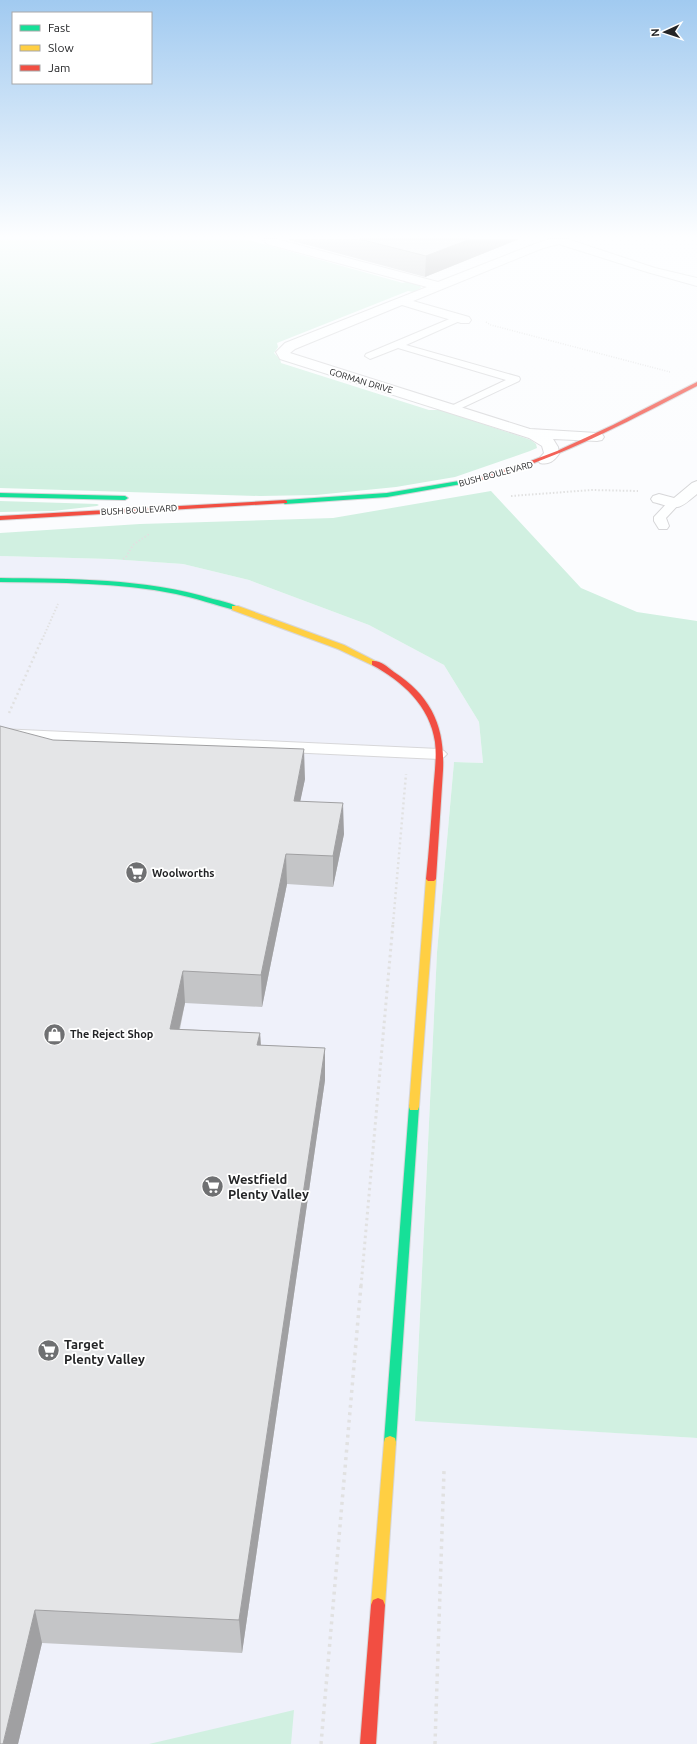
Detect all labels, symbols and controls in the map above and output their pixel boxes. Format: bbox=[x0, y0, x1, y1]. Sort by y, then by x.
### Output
legend bbox=[12, 12, 152, 84]
north arrow bbox=[645, 12, 685, 52]
text: Fast bbox=[48, 21, 70, 34]
text: N bbox=[649, 28, 661, 37]
text: Slow bbox=[48, 41, 74, 54]
text: Jam bbox=[48, 61, 70, 74]
street label: GORMAN DRIVE bbox=[328, 367, 394, 395]
street label: BUSH BOULEVARD bbox=[458, 459, 534, 489]
street label: BUSH BOULEVARD bbox=[101, 503, 177, 517]
supermarket icon: Woolworths bbox=[123, 860, 149, 886]
place label: Woolworths bbox=[152, 867, 215, 879]
shop icon: The Reject Shop bbox=[41, 1021, 67, 1047]
place label: The Reject Shop bbox=[70, 1028, 154, 1040]
place label: Westfield Plenty Valley bbox=[228, 1172, 309, 1201]
supermarket icon: Westfield Plenty Valley bbox=[200, 1173, 226, 1199]
place label: Target Plenty Valley bbox=[64, 1337, 145, 1366]
supermarket icon: Target Plenty Valley bbox=[36, 1338, 62, 1364]

